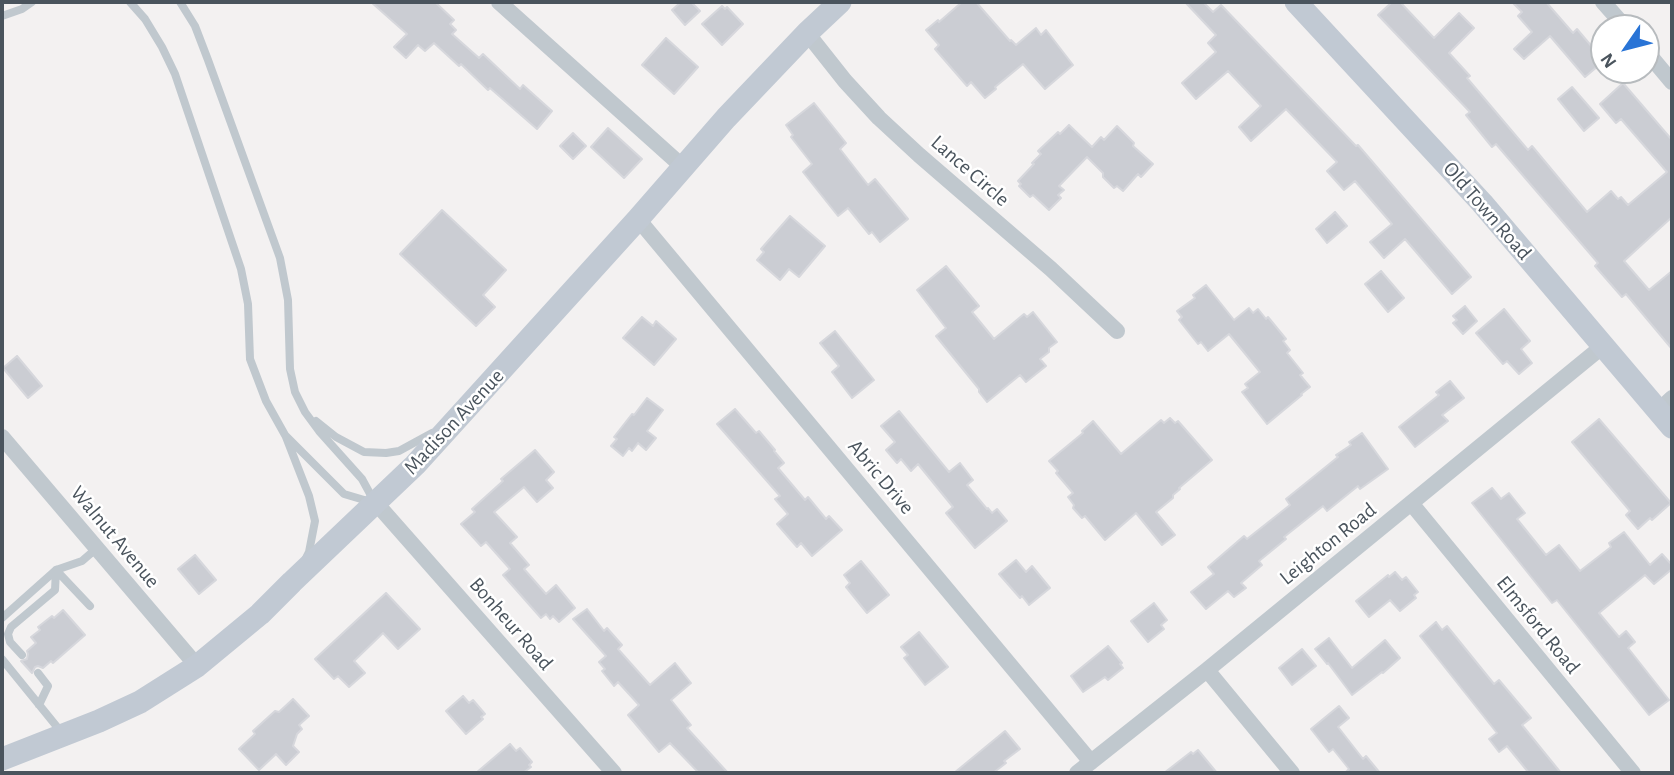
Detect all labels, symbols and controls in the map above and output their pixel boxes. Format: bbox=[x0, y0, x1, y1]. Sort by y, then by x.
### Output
north arrow bbox=[1590, 14, 1660, 84]
text: N bbox=[1597, 49, 1621, 71]
street label: Lance Circle bbox=[926, 130, 1014, 212]
street label: Old Town Road bbox=[1437, 157, 1537, 265]
street label: Madison Avenue bbox=[399, 364, 509, 480]
street label: Abric Drive bbox=[842, 434, 920, 520]
street label: Walnut Avenue bbox=[65, 481, 165, 593]
street label: Leighton Road bbox=[1275, 497, 1381, 591]
street label: Elmsford Road bbox=[1491, 571, 1585, 679]
street label: Bonheur Road bbox=[464, 572, 558, 676]

